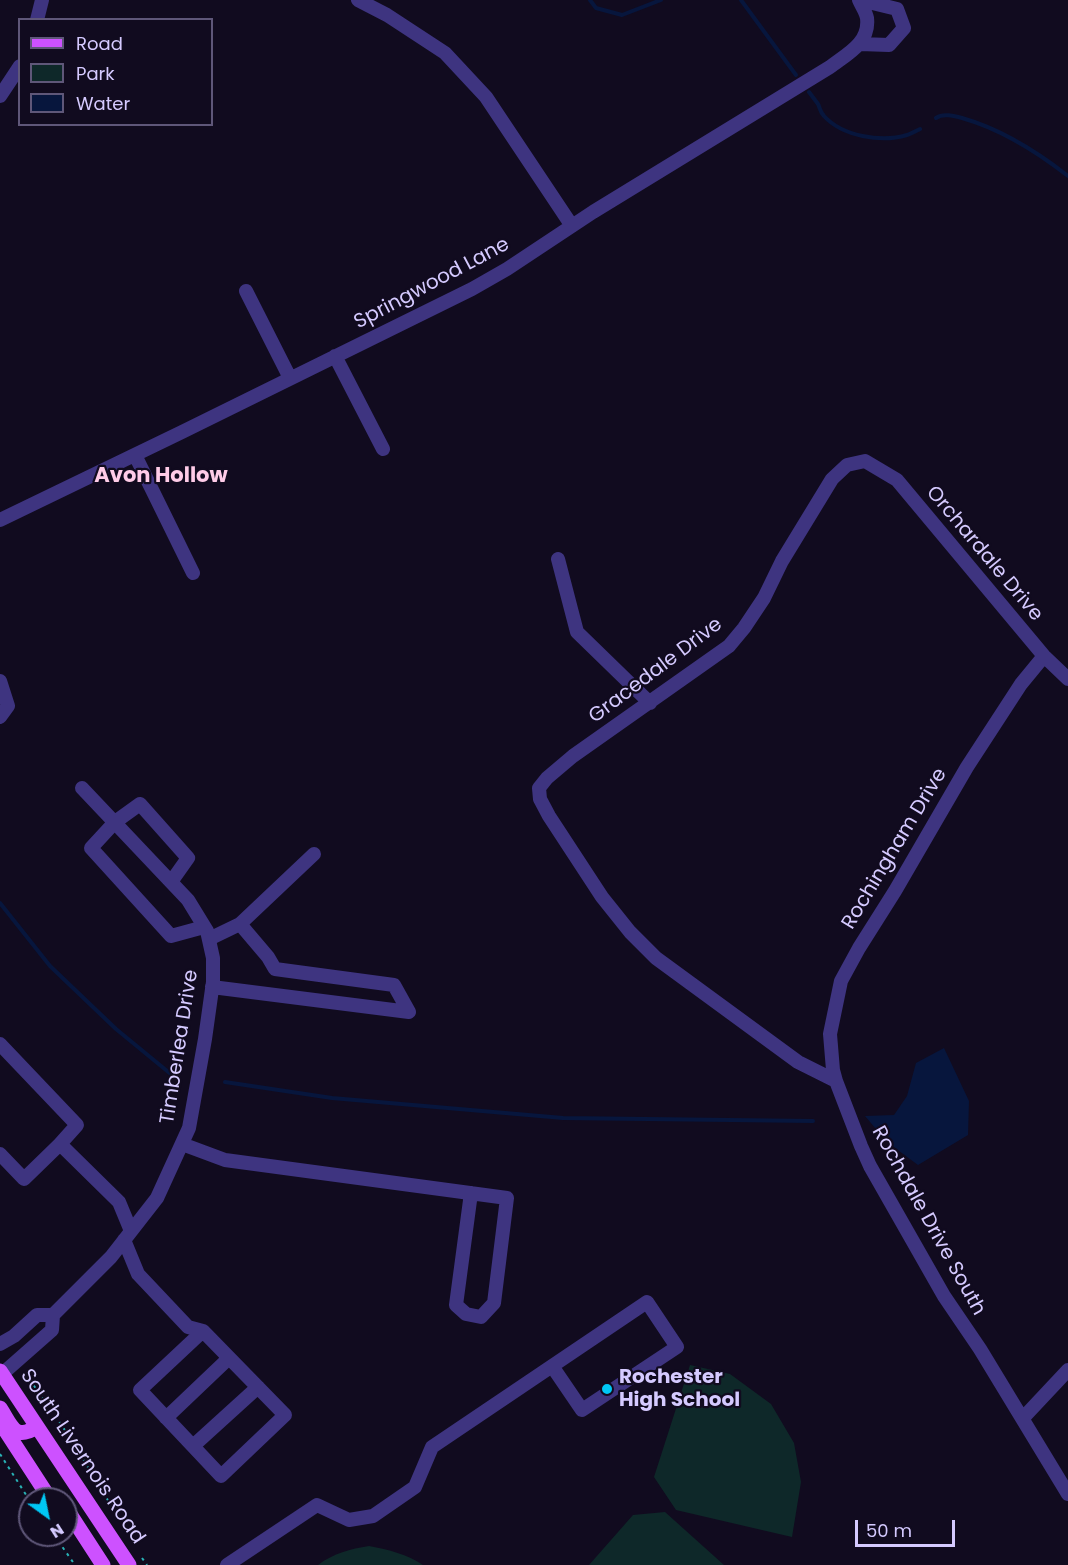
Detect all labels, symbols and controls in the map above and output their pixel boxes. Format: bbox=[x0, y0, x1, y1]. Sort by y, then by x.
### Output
legend bbox=[18, 18, 213, 126]
text: Road bbox=[76, 31, 123, 56]
text: Park bbox=[76, 61, 115, 86]
text: Water bbox=[76, 91, 130, 116]
street label: Springwood Lane bbox=[350, 233, 514, 335]
district label: Avon Hollow bbox=[94, 464, 228, 490]
street label: Orchardale Drive bbox=[921, 482, 1047, 626]
street label: Gracedale Drive bbox=[585, 613, 727, 729]
street label: Rochingham Drive bbox=[837, 764, 953, 934]
street label: Timberlea Drive bbox=[156, 968, 204, 1126]
street label: Rochdale Drive South bbox=[866, 1122, 990, 1320]
street label: South Livernois Road bbox=[15, 1365, 149, 1549]
place label: Rochester High School bbox=[619, 1366, 740, 1413]
marker: Rochester High School bbox=[600, 1382, 614, 1396]
north arrow bbox=[18, 1487, 78, 1547]
scale bar bbox=[858, 1508, 958, 1546]
text: N bbox=[46, 1518, 68, 1544]
text: 50 m bbox=[866, 1518, 912, 1543]

